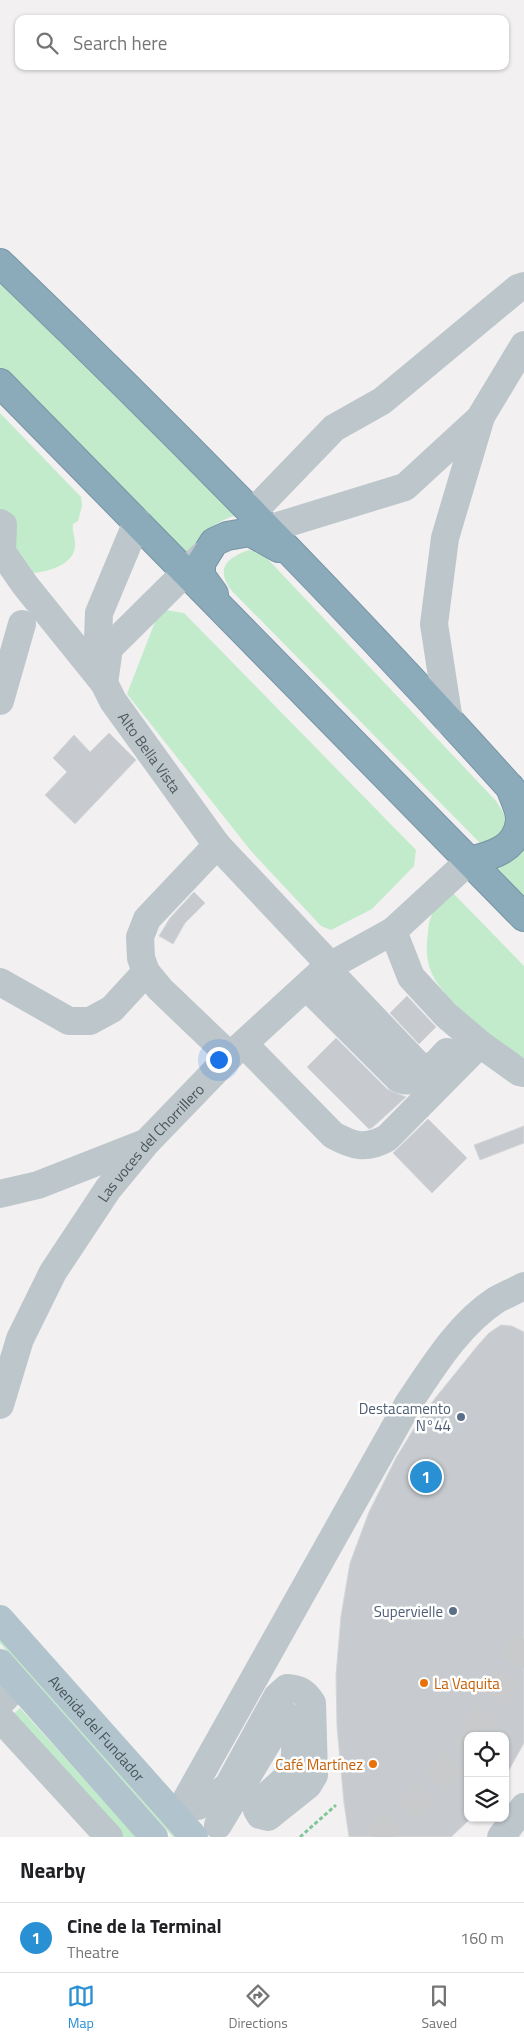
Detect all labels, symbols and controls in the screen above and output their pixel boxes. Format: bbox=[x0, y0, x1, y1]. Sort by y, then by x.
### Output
search box bbox=[15, 15, 509, 70]
text: Search here bbox=[73, 28, 167, 57]
icon: search bbox=[33, 29, 61, 57]
street label: Alto Bella Vista bbox=[113, 707, 187, 798]
your location bbox=[206, 1047, 232, 1073]
street label: Las voces del Chorrillero bbox=[91, 1078, 209, 1206]
place label: Destacamento N°44 bbox=[359, 1397, 451, 1437]
marker: Destacamento N°44 bbox=[455, 1411, 467, 1423]
pin: 1 bbox=[410, 1458, 442, 1496]
place label: Supervielle bbox=[374, 1600, 443, 1623]
marker: Supervielle bbox=[447, 1605, 459, 1617]
street label: Avenida del Fundador bbox=[43, 1670, 151, 1786]
place label: La Vaquita bbox=[434, 1672, 500, 1695]
marker: La Vaquita bbox=[418, 1677, 430, 1689]
map controls bbox=[464, 1732, 509, 1822]
button: locate bbox=[464, 1732, 509, 1777]
place label: Café Martínez bbox=[275, 1753, 363, 1776]
marker: Café Martínez bbox=[367, 1758, 379, 1770]
button: layers bbox=[464, 1777, 509, 1822]
text: Nearby bbox=[20, 1854, 85, 1886]
text: Cine de la Terminal bbox=[67, 1911, 222, 1940]
text: 1 bbox=[32, 1926, 40, 1950]
text: 160 m bbox=[460, 1926, 504, 1950]
text: Theatre bbox=[67, 1940, 119, 1964]
tab: Map bbox=[67, 1982, 95, 2033]
tab: Directions bbox=[228, 1982, 288, 2033]
tab: Saved bbox=[422, 1982, 457, 2033]

